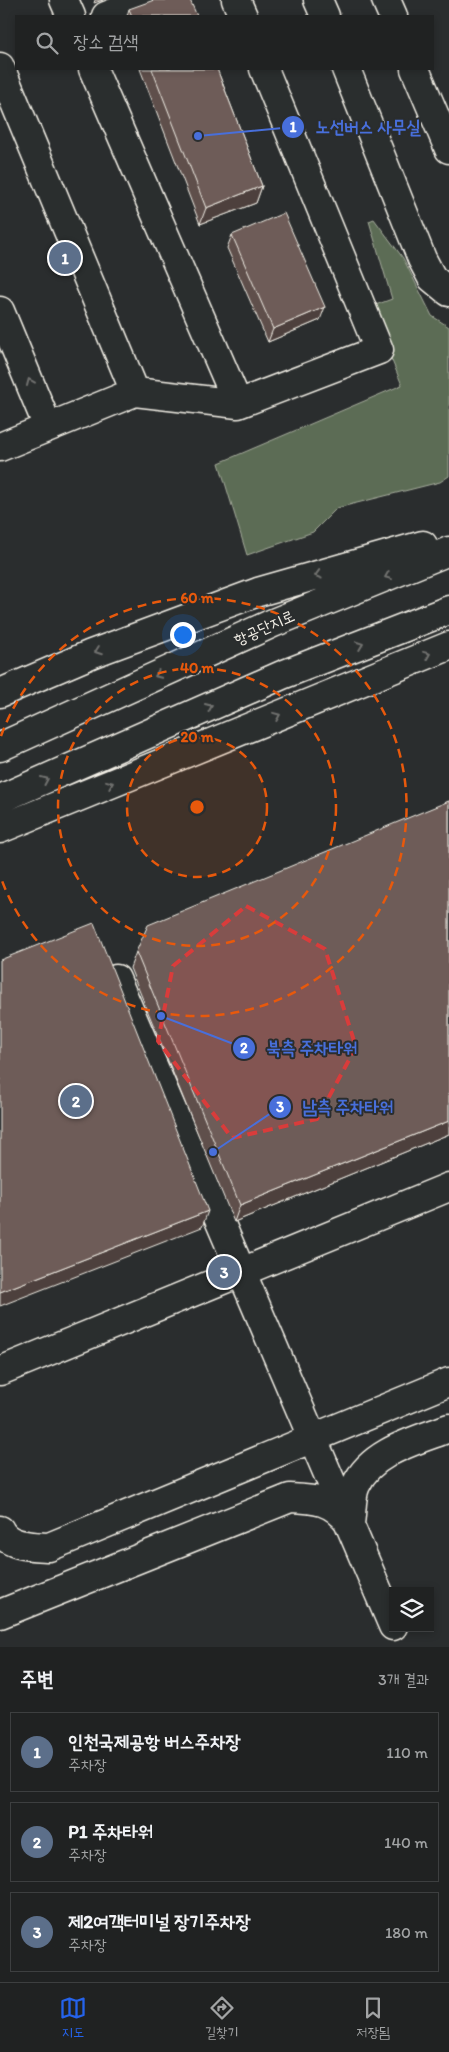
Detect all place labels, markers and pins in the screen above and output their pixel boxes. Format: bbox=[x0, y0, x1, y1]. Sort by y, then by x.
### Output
callout: 노선버스 사무실 bbox=[280, 111, 431, 144]
pin: 1 bbox=[49, 239, 81, 277]
centre of rings bbox=[188, 798, 206, 816]
callout: 북측 주차타워 bbox=[231, 1031, 367, 1064]
pin: 2 bbox=[60, 1082, 92, 1120]
callout: 남측 주차타워 bbox=[267, 1090, 403, 1123]
pin: 3 bbox=[208, 1253, 240, 1291]

